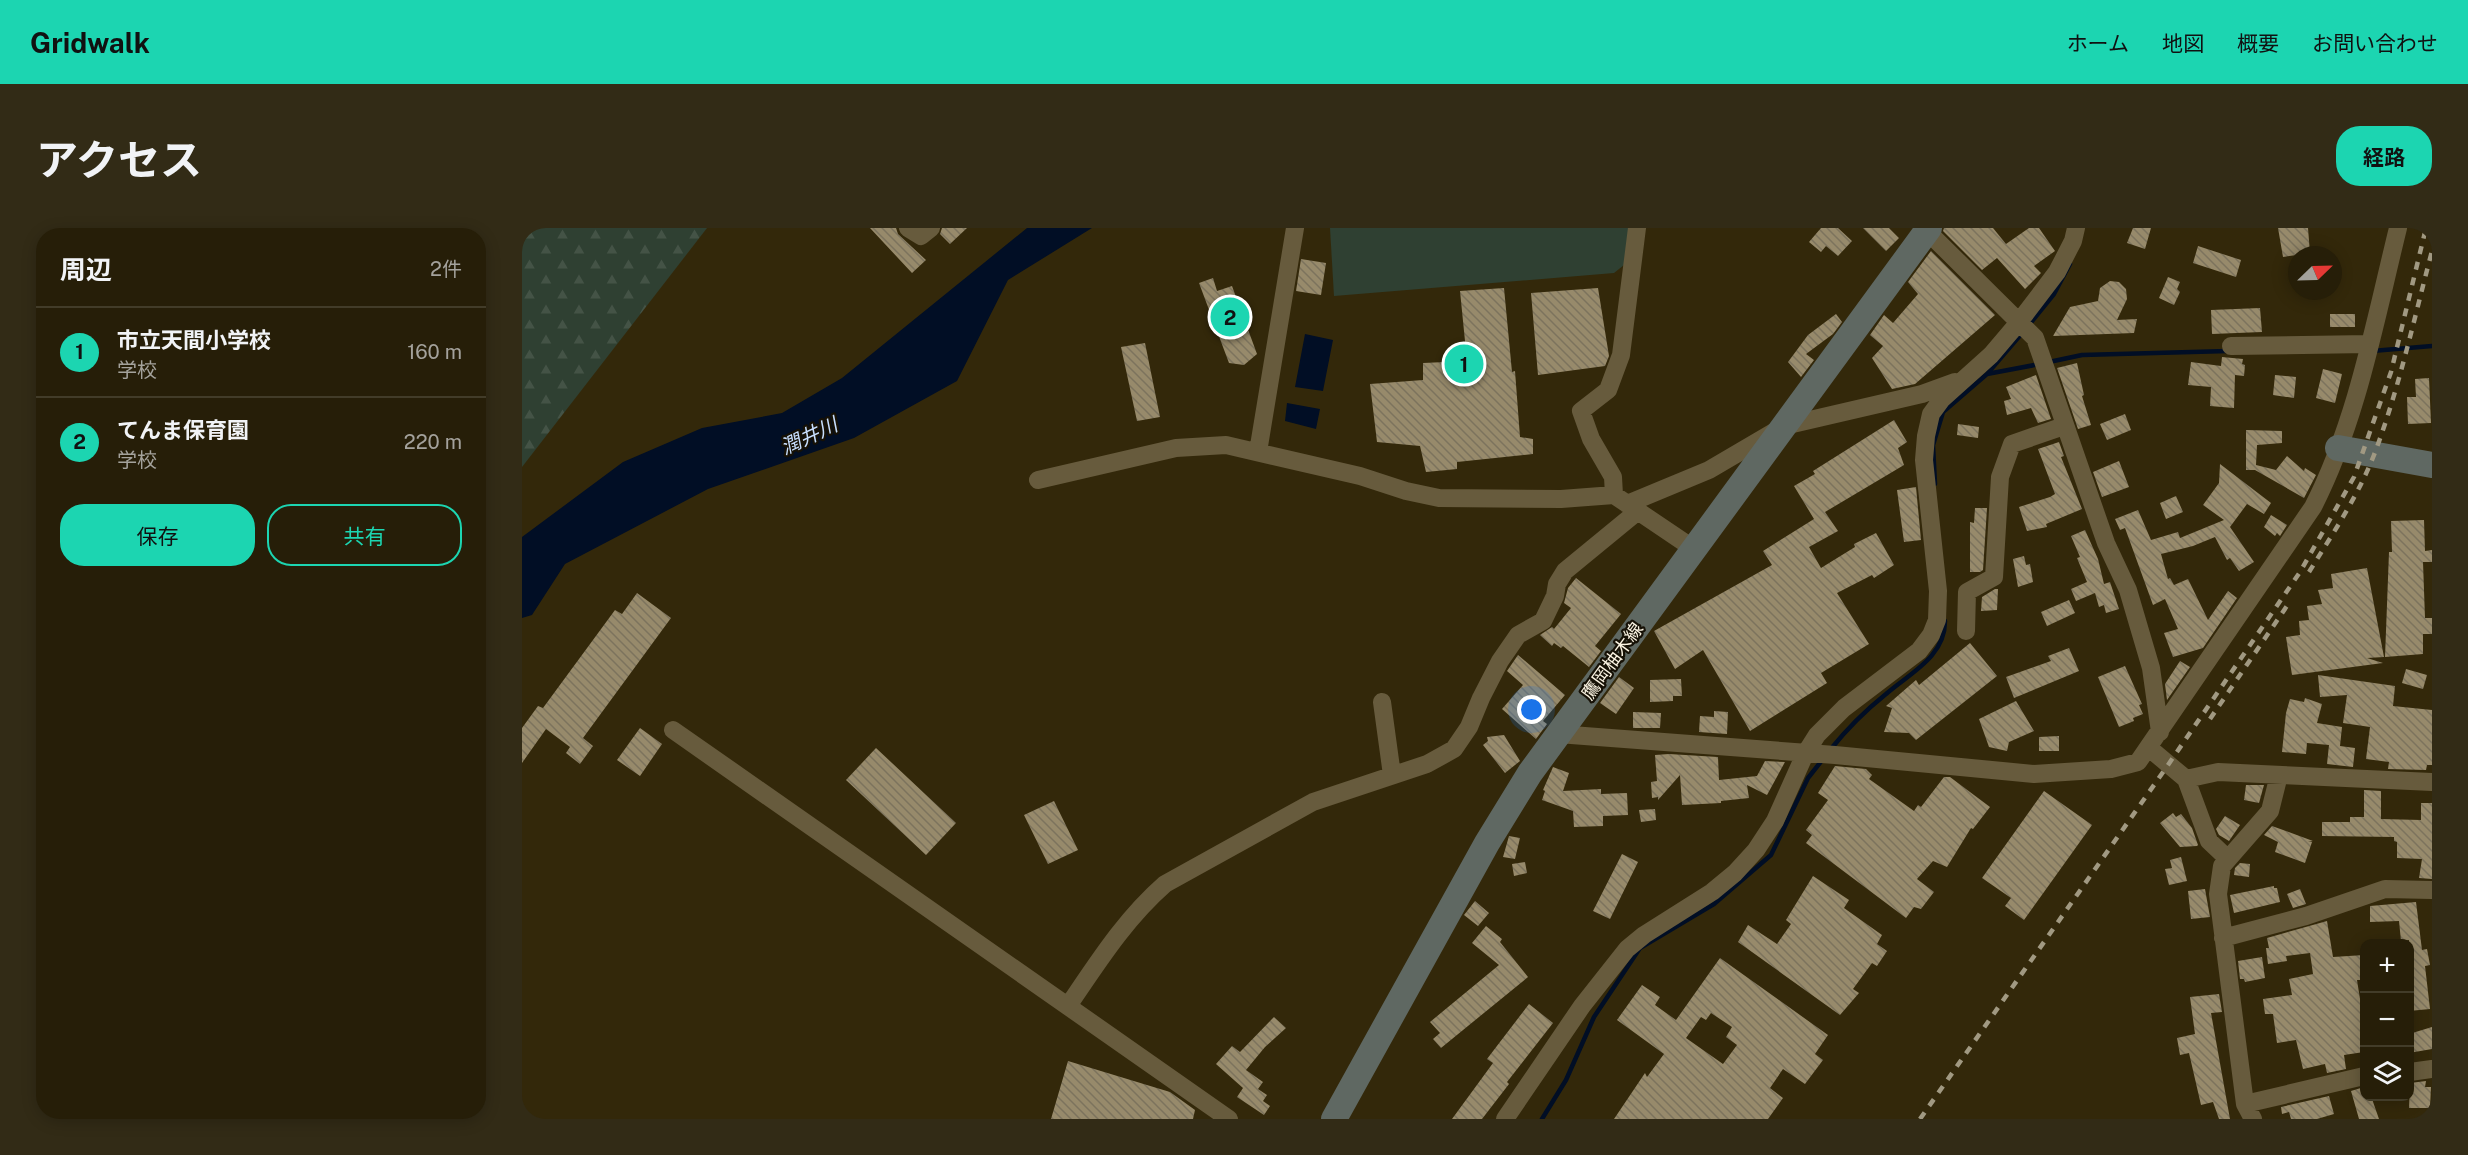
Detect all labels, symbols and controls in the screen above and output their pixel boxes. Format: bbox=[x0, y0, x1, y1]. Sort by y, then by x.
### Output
text: Gridwalk bbox=[30, 26, 150, 59]
text: ホーム bbox=[2067, 31, 2129, 56]
text: 地図 bbox=[2162, 31, 2204, 56]
text: 概要 bbox=[2237, 31, 2279, 56]
text: お問い合わせ bbox=[2312, 31, 2438, 56]
button: 経路 bbox=[2336, 126, 2432, 186]
text: アクセス bbox=[36, 135, 202, 184]
north arrow bbox=[2288, 246, 2342, 300]
text: 周辺 bbox=[60, 254, 112, 285]
text: 2件 bbox=[430, 257, 462, 281]
pin: 2 bbox=[1210, 294, 1250, 340]
text: 市立天間小学校 bbox=[117, 327, 271, 353]
text: 1 bbox=[75, 340, 84, 364]
text: 160 m bbox=[407, 340, 462, 364]
pin: 1 bbox=[1444, 342, 1484, 386]
text: 学校 bbox=[117, 358, 157, 382]
water label: 潤井川 bbox=[777, 412, 843, 460]
text: てんま保育園 bbox=[117, 417, 249, 443]
text: 2 bbox=[73, 430, 86, 454]
text: 220 m bbox=[404, 430, 462, 454]
text: 学校 bbox=[117, 448, 157, 472]
button: 保存 bbox=[60, 504, 255, 566]
button: 共有 bbox=[267, 504, 462, 566]
street label: 鷹岡柚木線 bbox=[1577, 618, 1647, 704]
your location bbox=[1517, 695, 1546, 724]
map controls bbox=[2360, 939, 2414, 1101]
button: + bbox=[2360, 939, 2414, 993]
button: − bbox=[2360, 993, 2414, 1047]
button: layers bbox=[2360, 1047, 2414, 1101]

